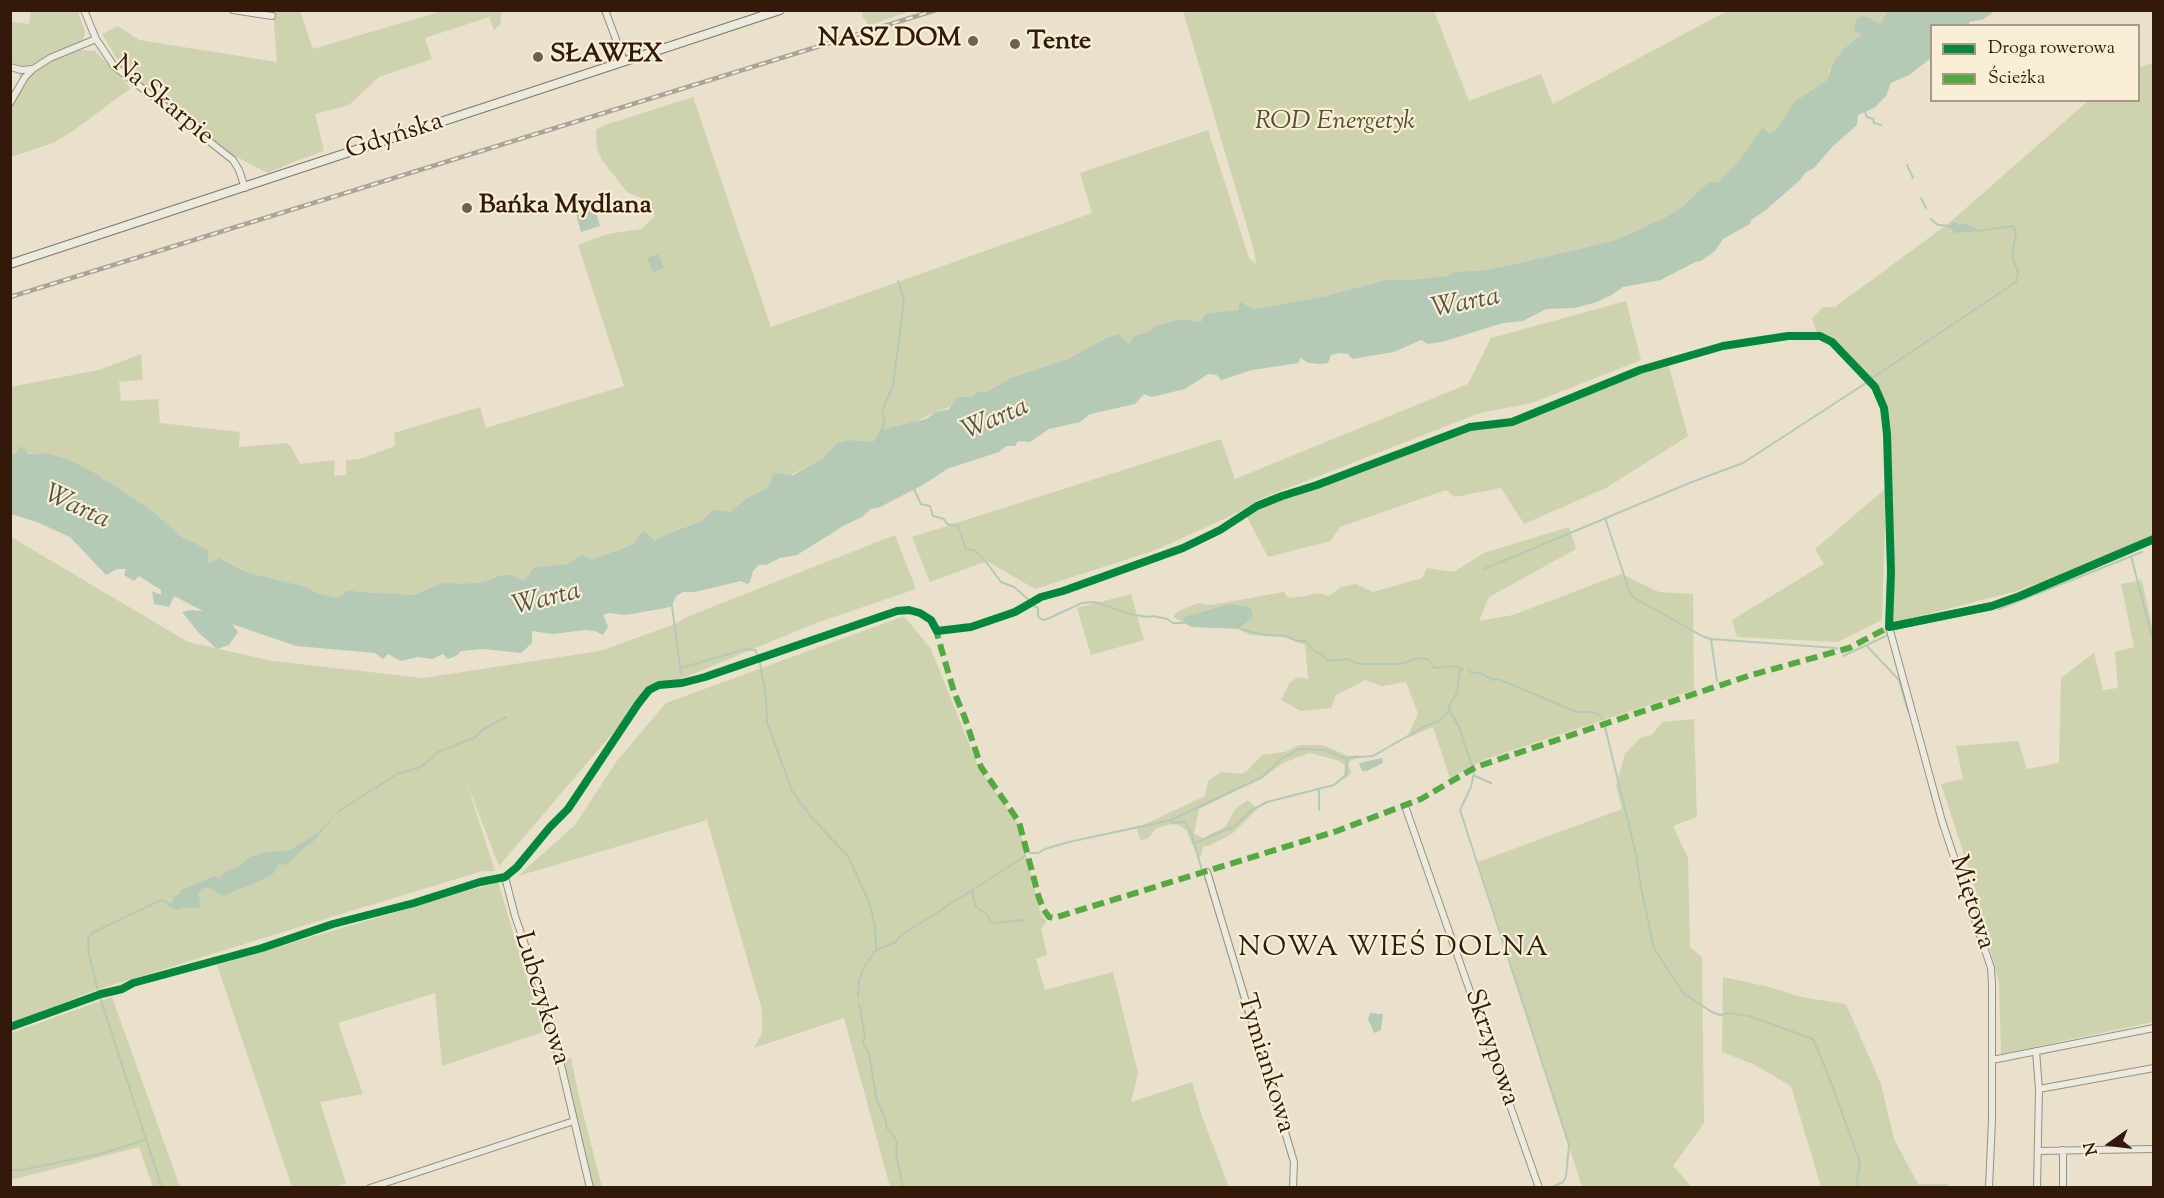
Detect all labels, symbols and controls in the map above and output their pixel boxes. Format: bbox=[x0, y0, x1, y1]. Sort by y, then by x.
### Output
legend bbox=[1930, 24, 2140, 102]
place label: NASZ DOM bbox=[818, 25, 961, 57]
place label: Tente bbox=[1027, 28, 1091, 60]
marker: NASZ DOM bbox=[966, 34, 980, 48]
text: Droga rowerowa bbox=[1988, 36, 2115, 62]
marker: Tente bbox=[1008, 37, 1022, 51]
place label: SŁAWEX bbox=[550, 41, 663, 73]
street label: Na Skarpie bbox=[105, 50, 219, 154]
marker: SŁAWEX bbox=[531, 50, 545, 64]
text: Ścieżka bbox=[1988, 66, 2045, 92]
street label: Gdyńska bbox=[342, 108, 448, 168]
park label: ROD Energetyk bbox=[1255, 108, 1415, 140]
place label: Bańka Mydlana bbox=[479, 192, 652, 224]
marker: Bańka Mydlana bbox=[460, 201, 474, 215]
water label: Warta bbox=[1429, 282, 1503, 328]
water label: Warta bbox=[958, 393, 1034, 449]
water label: Warta bbox=[38, 480, 114, 538]
water label: Warta bbox=[510, 577, 584, 625]
street label: Miętowa bbox=[1940, 852, 2000, 954]
street label: Lubczykowa bbox=[505, 929, 575, 1069]
district label: NOWA WIEŚ DOLNA bbox=[1238, 933, 1550, 967]
street label: Skrzypowa bbox=[1456, 986, 1524, 1110]
street label: Tymiankowa bbox=[1228, 991, 1300, 1137]
north arrow bbox=[2080, 1114, 2140, 1174]
text: N bbox=[2079, 1139, 2105, 1157]

